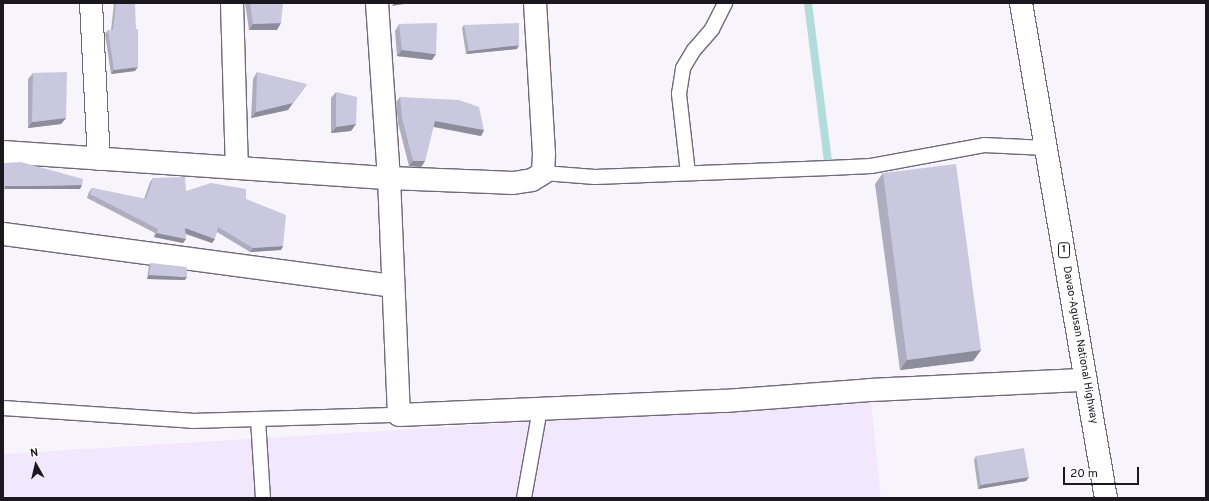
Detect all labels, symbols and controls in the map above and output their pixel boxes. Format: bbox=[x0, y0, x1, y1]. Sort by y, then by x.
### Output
road number: 1 bbox=[1058, 242, 1070, 258]
street label: Davao-Agusan National Highway bbox=[1060, 265, 1100, 425]
north arrow bbox=[16, 445, 56, 485]
text: N bbox=[29, 446, 39, 461]
scale bar bbox=[1065, 459, 1141, 485]
text: 20 m bbox=[1070, 466, 1098, 482]

